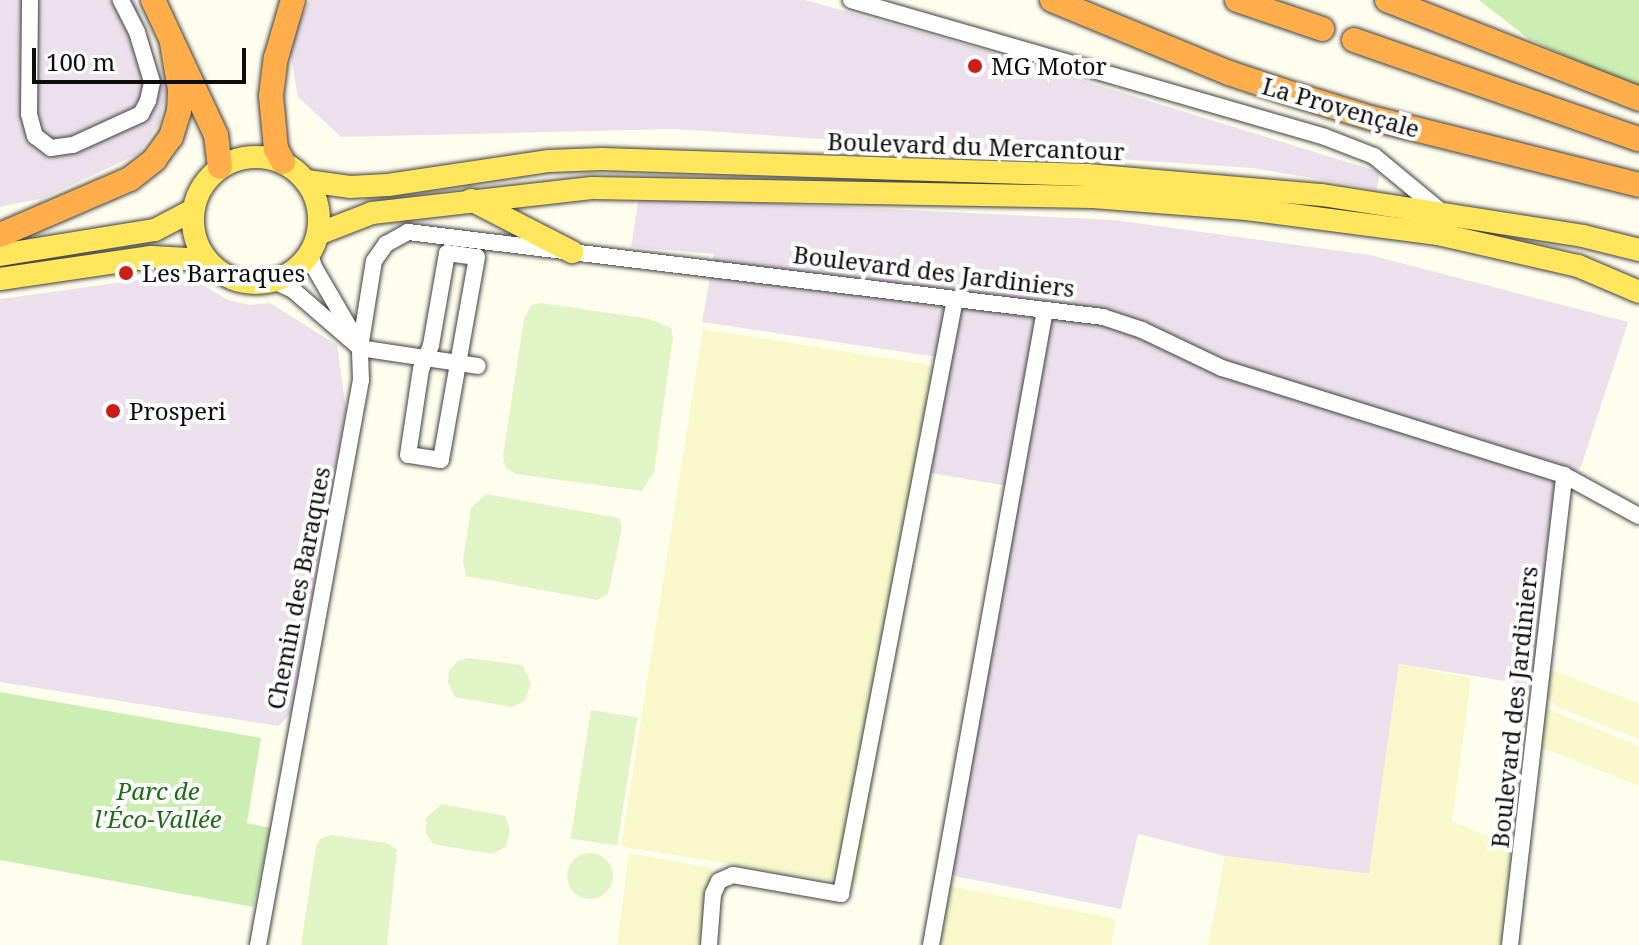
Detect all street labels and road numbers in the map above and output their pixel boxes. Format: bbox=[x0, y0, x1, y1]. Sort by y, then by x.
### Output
street label: La Provençale bbox=[1259, 71, 1423, 143]
street label: Boulevard du Mercantour bbox=[827, 126, 1125, 166]
street label: Boulevard des Jardiniers bbox=[792, 239, 1076, 303]
street label: Chemin des Baraques bbox=[260, 464, 336, 712]
street label: Boulevard des Jardiniers bbox=[1485, 565, 1543, 849]

